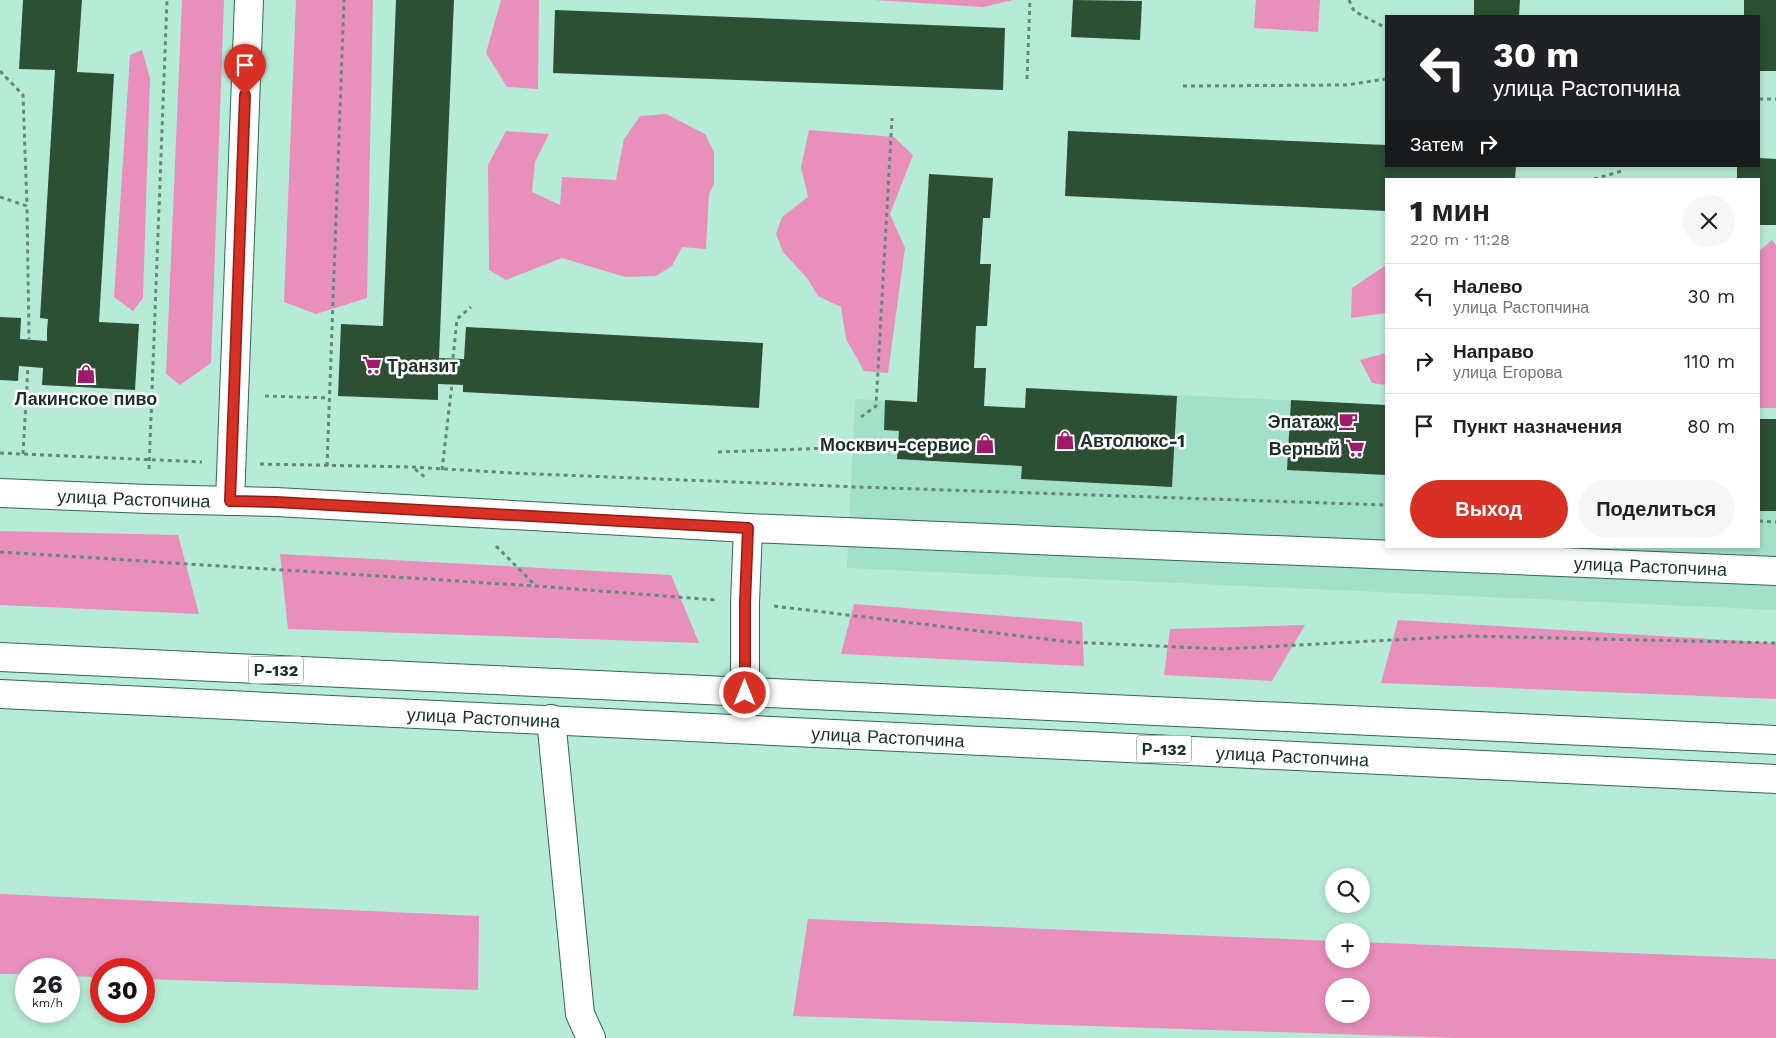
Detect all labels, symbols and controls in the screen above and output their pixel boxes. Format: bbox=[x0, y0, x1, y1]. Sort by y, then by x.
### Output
text: 30 m bbox=[1493, 34, 1579, 76]
icon: left bbox=[1410, 35, 1475, 100]
pin bbox=[224, 44, 266, 95]
icon: arrive bbox=[231, 51, 259, 79]
text: улица Растопчина bbox=[1493, 76, 1680, 101]
icon: right bbox=[1474, 130, 1502, 158]
text: Затем bbox=[1410, 133, 1464, 156]
text: 1 мин bbox=[1410, 193, 1490, 228]
button: close bbox=[1683, 195, 1735, 247]
text: 220 m · 11:28 bbox=[1410, 230, 1510, 249]
text: Налево bbox=[1453, 275, 1523, 298]
icon: left bbox=[1410, 282, 1438, 310]
text: 30 m bbox=[1688, 285, 1735, 308]
text: улица Растопчина bbox=[1453, 298, 1589, 317]
text: Направо bbox=[1453, 340, 1534, 363]
icon: right bbox=[1410, 347, 1438, 375]
text: 110 m bbox=[1684, 350, 1735, 373]
supermarket icon: Транзит bbox=[361, 354, 383, 376]
place label: Транзит bbox=[387, 355, 458, 376]
shop icon: Лакинское пиво bbox=[75, 363, 97, 385]
text: улица Егорова bbox=[1453, 363, 1563, 382]
place label: Лакинское пиво bbox=[15, 388, 157, 409]
cafe icon: Эпатаж bbox=[1337, 410, 1359, 432]
place label: Эпатаж bbox=[1268, 411, 1333, 432]
icon: arrive bbox=[1410, 412, 1438, 440]
text: Пункт назначения bbox=[1453, 415, 1622, 438]
text: 80 m bbox=[1687, 415, 1735, 438]
shop icon: Автолюкс-1 bbox=[1054, 429, 1076, 451]
place label: Автолюкс-1 bbox=[1080, 430, 1185, 451]
shop icon: Москвич-сервис bbox=[974, 433, 996, 455]
place label: Москвич-сервис bbox=[820, 434, 970, 455]
supermarket icon: Верный bbox=[1344, 437, 1366, 459]
place label: Верный bbox=[1269, 438, 1340, 459]
button: Выход bbox=[1410, 480, 1568, 538]
button: Поделиться bbox=[1578, 480, 1735, 538]
street label: улица Растопчина bbox=[57, 485, 212, 511]
street label: улица Растопчина bbox=[1573, 552, 1728, 579]
road number: Р-132 bbox=[248, 656, 304, 684]
position arrow bbox=[718, 666, 770, 718]
street label: улица Растопчина bbox=[406, 703, 562, 731]
street label: улица Растопчина bbox=[811, 722, 966, 751]
road number: Р-132 bbox=[1136, 736, 1192, 762]
street label: улица Растопчина bbox=[1215, 742, 1371, 770]
map controls bbox=[1325, 868, 1370, 1023]
button: search bbox=[1325, 868, 1370, 913]
button: + bbox=[1325, 923, 1370, 968]
speed limit sign: 30 bbox=[90, 958, 155, 1023]
text: 26 bbox=[32, 970, 63, 999]
button: − bbox=[1325, 978, 1370, 1023]
text: km/h bbox=[32, 996, 63, 1010]

